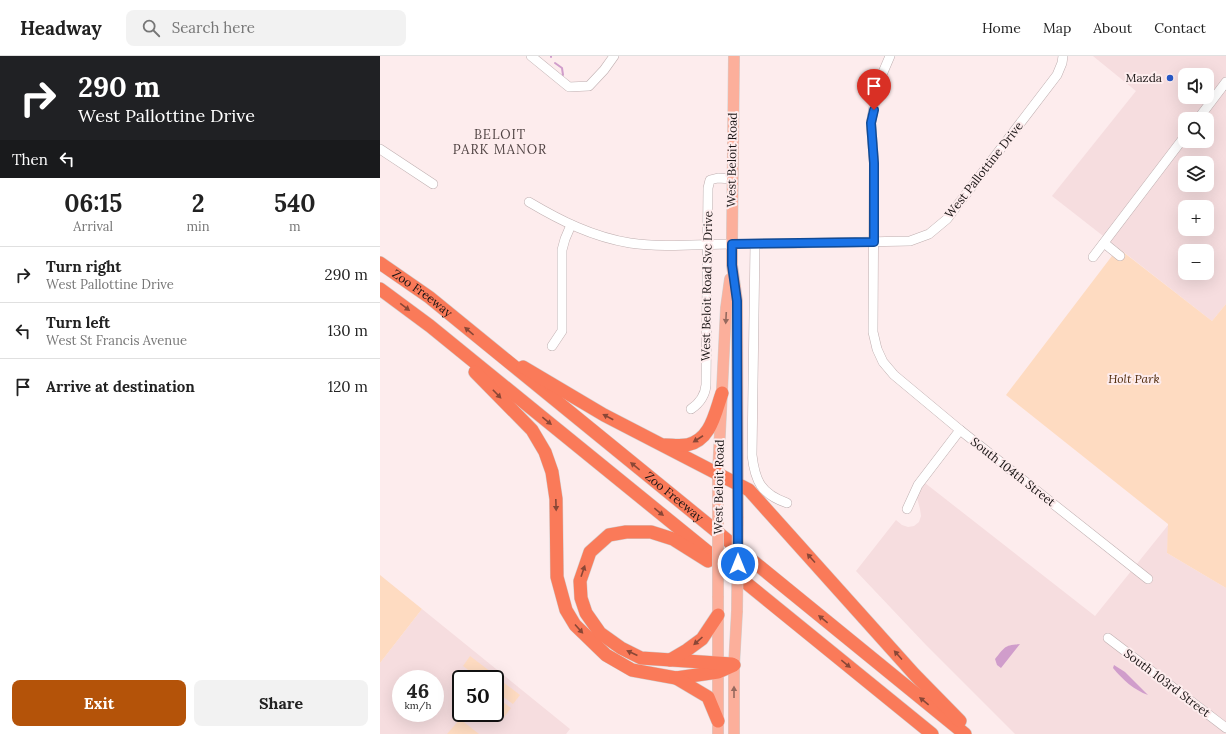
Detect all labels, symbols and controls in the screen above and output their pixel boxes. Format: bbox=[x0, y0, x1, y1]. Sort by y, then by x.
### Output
search box bbox=[126, 10, 406, 46]
text: Headway bbox=[20, 16, 102, 40]
icon: search bbox=[140, 17, 162, 39]
text: Search here bbox=[172, 18, 255, 37]
text: Home bbox=[982, 19, 1021, 37]
text: Map bbox=[1043, 19, 1071, 37]
text: About bbox=[1093, 19, 1132, 37]
text: Contact bbox=[1154, 19, 1206, 37]
map controls bbox=[1178, 68, 1214, 280]
button: sound bbox=[1178, 68, 1214, 104]
text: 290 m bbox=[78, 69, 160, 105]
pin bbox=[857, 69, 891, 110]
place label: Mazda bbox=[1125, 70, 1162, 85]
icon: right bbox=[12, 72, 64, 124]
marker: Mazda bbox=[1165, 73, 1175, 83]
icon: arrive bbox=[863, 75, 885, 97]
text: West Pallottine Drive bbox=[78, 104, 255, 127]
street label: West Beloit Road bbox=[723, 112, 740, 208]
button: search bbox=[1178, 112, 1214, 148]
street label: West Pallottine Drive bbox=[941, 118, 1026, 221]
district label: BELOIT PARK MANOR bbox=[453, 126, 547, 158]
icon: left bbox=[56, 148, 78, 170]
text: Then bbox=[12, 150, 48, 169]
button: layers bbox=[1178, 156, 1214, 192]
text: 06:15 bbox=[64, 188, 122, 219]
text: 2 bbox=[192, 188, 204, 219]
text: 540 bbox=[274, 188, 316, 219]
button: + bbox=[1178, 200, 1214, 236]
street label: West Beloit Road Svc Drive bbox=[698, 210, 715, 361]
text: Arrival bbox=[73, 218, 113, 235]
text: min bbox=[186, 218, 210, 235]
text: m bbox=[289, 218, 301, 235]
button: − bbox=[1178, 244, 1214, 280]
text: Turn right bbox=[46, 257, 122, 276]
icon: right bbox=[12, 264, 34, 286]
text: 290 m bbox=[325, 265, 368, 284]
street label: Zoo Freeway bbox=[390, 266, 456, 320]
text: West Pallottine Drive bbox=[46, 276, 174, 293]
one-way arrow bbox=[400, 303, 410, 311]
one-way arrow bbox=[722, 311, 729, 324]
text: Turn left bbox=[46, 313, 110, 332]
icon: left bbox=[12, 320, 34, 342]
text: 130 m bbox=[328, 321, 368, 340]
one-way arrow bbox=[464, 326, 475, 335]
text: West St Francis Avenue bbox=[46, 332, 187, 349]
park label: Holt Park bbox=[1108, 371, 1160, 386]
icon: arrive bbox=[12, 376, 34, 398]
text: Arrive at destination bbox=[46, 377, 195, 396]
text: 120 m bbox=[328, 377, 368, 396]
one-way arrow bbox=[492, 389, 502, 399]
one-way arrow bbox=[602, 414, 614, 420]
one-way arrow bbox=[542, 417, 553, 426]
street label: South 104th Street bbox=[968, 434, 1059, 510]
one-way arrow bbox=[693, 435, 703, 443]
street label: West Beloit Road bbox=[710, 439, 727, 535]
one-way arrow bbox=[630, 462, 641, 470]
street label: Zoo Freeway bbox=[642, 468, 707, 525]
one-way arrow bbox=[552, 498, 559, 511]
one-way arrow bbox=[653, 508, 664, 517]
position arrow bbox=[717, 543, 759, 585]
one-way arrow bbox=[806, 553, 816, 563]
one-way arrow bbox=[581, 565, 587, 577]
one-way arrow bbox=[818, 614, 829, 623]
one-way arrow bbox=[575, 624, 584, 634]
one-way arrow bbox=[693, 637, 703, 646]
street label: South 103rd Street bbox=[1121, 645, 1214, 720]
one-way arrow bbox=[626, 650, 638, 656]
one-way arrow bbox=[893, 650, 902, 660]
one-way arrow bbox=[841, 660, 851, 668]
speed limit sign: 50 bbox=[452, 670, 504, 722]
text: 46 bbox=[407, 678, 429, 703]
button: Exit bbox=[12, 680, 186, 726]
button: Share bbox=[194, 680, 368, 726]
one-way arrow bbox=[731, 685, 737, 698]
one-way arrow bbox=[919, 696, 929, 705]
text: km/h bbox=[404, 699, 432, 712]

